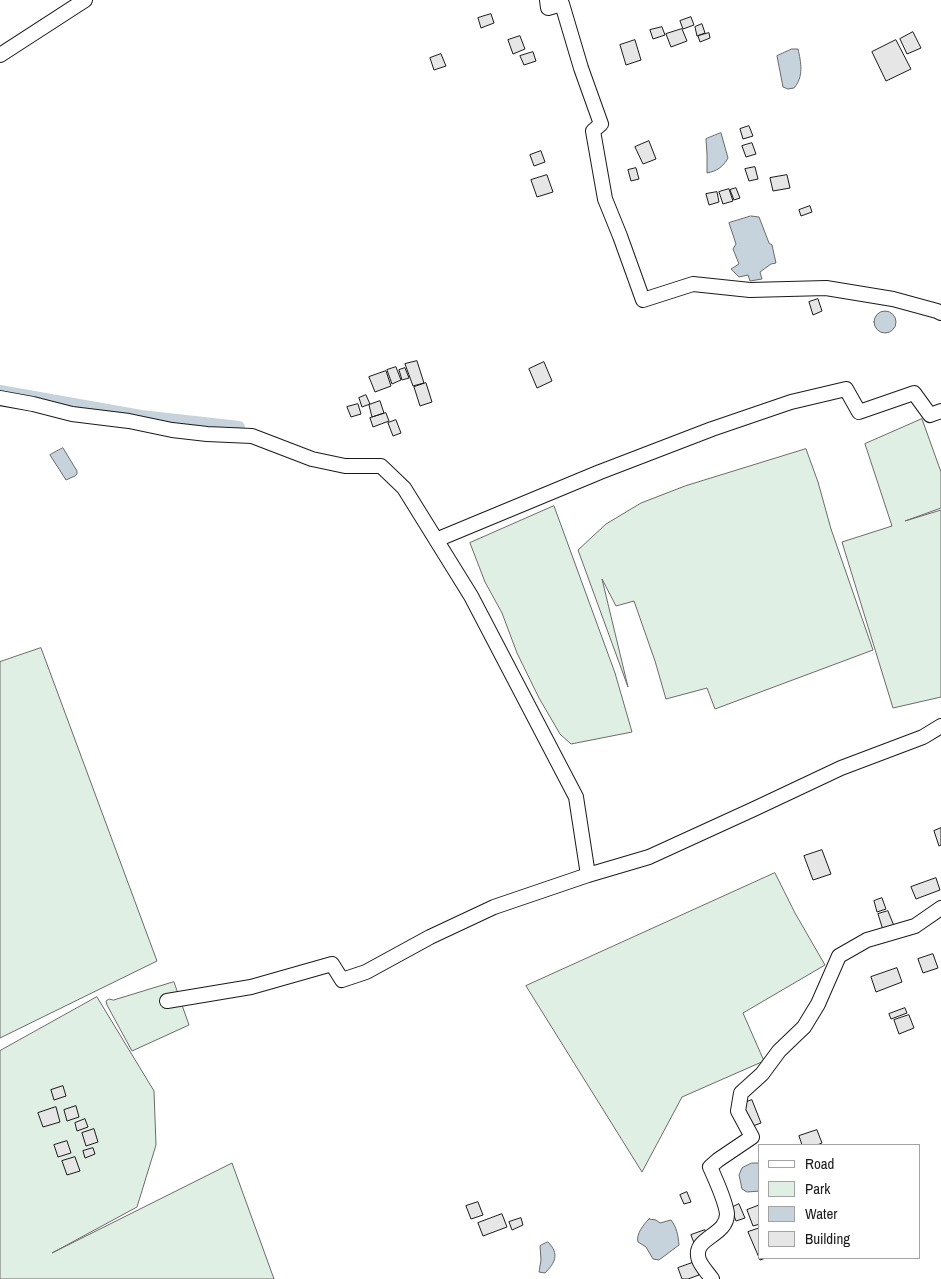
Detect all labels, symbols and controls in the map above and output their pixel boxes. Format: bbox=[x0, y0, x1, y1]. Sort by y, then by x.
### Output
legend bbox=[758, 1144, 921, 1259]
text: Road bbox=[805, 1153, 834, 1174]
text: Park bbox=[805, 1178, 830, 1199]
text: Water bbox=[805, 1203, 837, 1224]
text: Building bbox=[805, 1228, 850, 1249]

